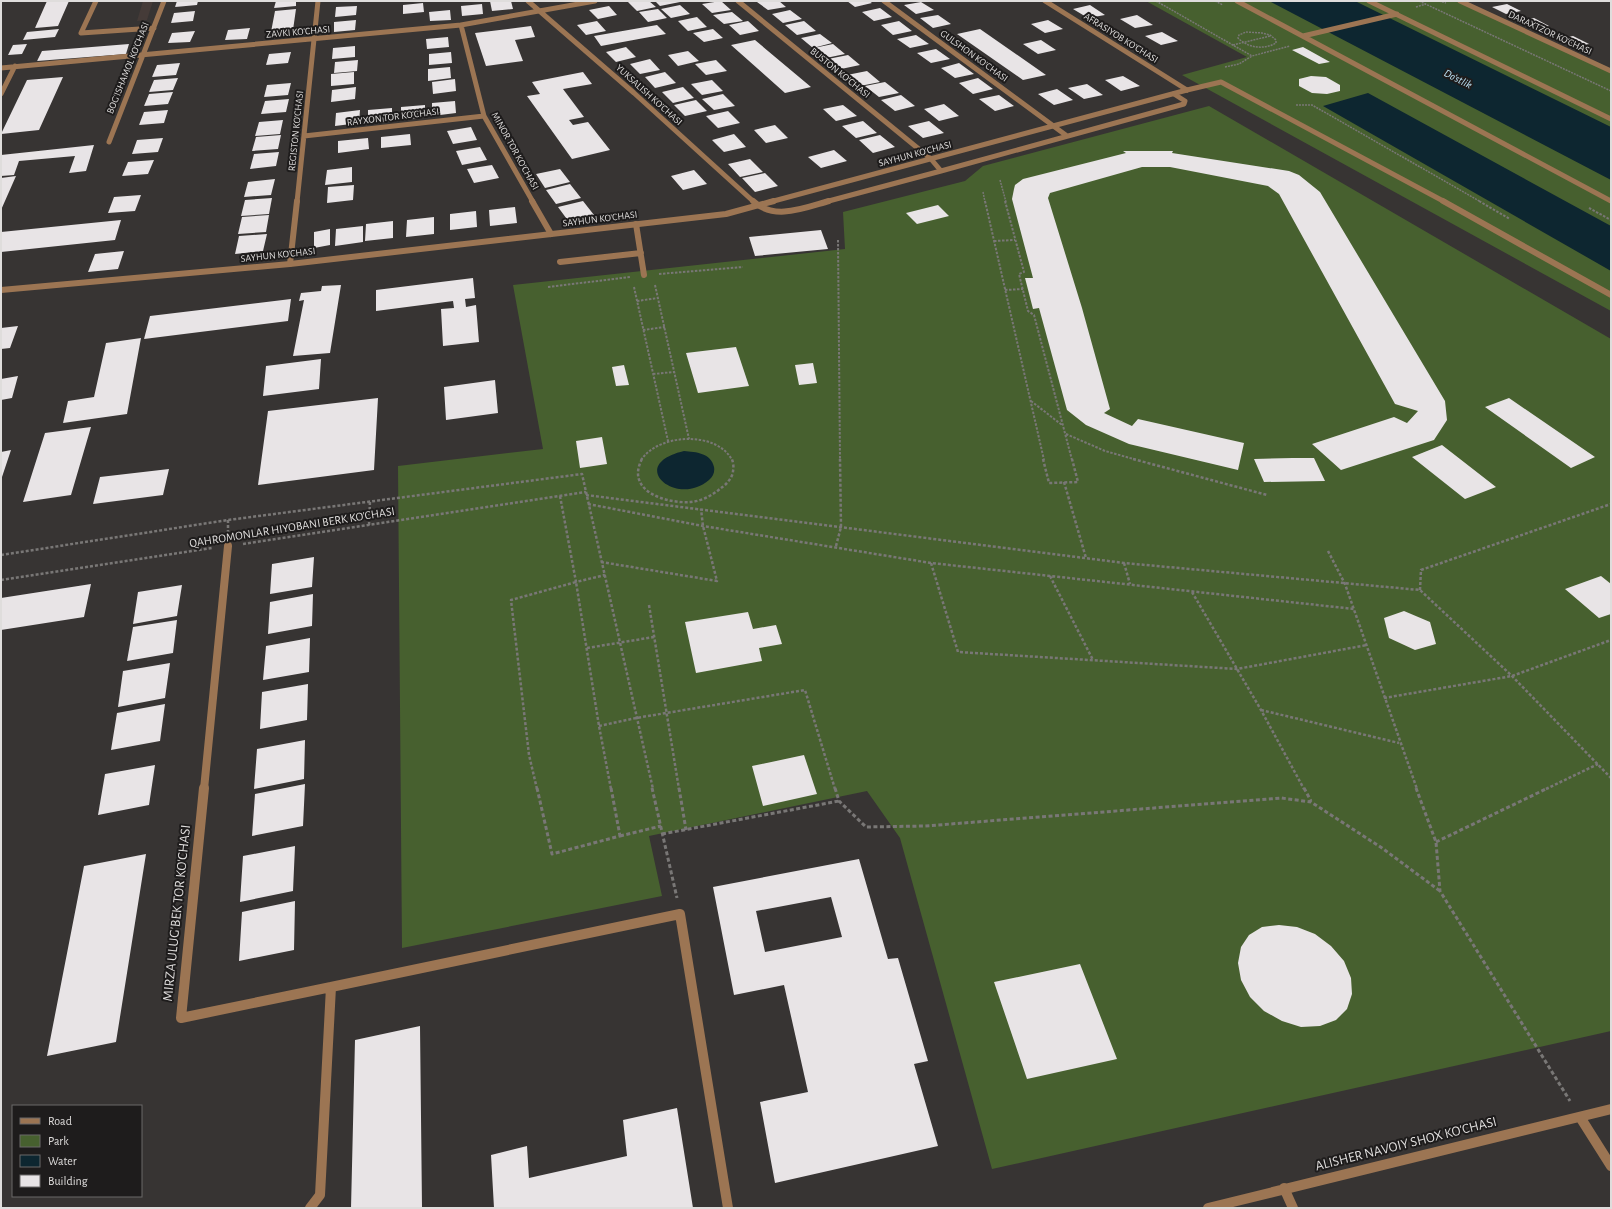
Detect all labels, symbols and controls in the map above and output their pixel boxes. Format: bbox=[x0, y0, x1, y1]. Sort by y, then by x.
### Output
street label: DARAXTZOR KO'CHASI bbox=[1507, 9, 1593, 57]
street label: AFRASIYOB KO'CHASI bbox=[1082, 11, 1160, 65]
street label: BOG'ISHAMOL KO'CHASI bbox=[105, 21, 151, 115]
street label: ZAVKI KO'CHASI bbox=[265, 24, 331, 40]
street label: GULSHON KO'CHASI bbox=[938, 28, 1010, 84]
street label: BUSTON KO'CHASI bbox=[808, 46, 872, 100]
street label: YUKSALISH KO'CHASI bbox=[614, 63, 684, 127]
water label: Do'stlik bbox=[1442, 67, 1474, 91]
street label: REGISTON KO'CHASI bbox=[287, 90, 305, 172]
street label: RAYXON TOR KO'CHASI bbox=[346, 106, 440, 128]
street label: MINOR TOR KO'CHASI bbox=[490, 111, 540, 191]
street label: SAYHUN KO'CHASI bbox=[877, 139, 953, 169]
street label: SAYHUN KO'CHASI bbox=[562, 209, 638, 229]
street label: SAYHUN KO'CHASI bbox=[240, 246, 316, 264]
street label: QAHROMONLAR HIYOBANI BERK KO'CHASI bbox=[189, 505, 396, 550]
street label: MIRZA ULUG'BEK TOR KO'CHASI bbox=[161, 824, 193, 1002]
legend bbox=[12, 1105, 142, 1197]
text: Road bbox=[48, 1115, 72, 1127]
street label: ALISHER NAVOIY SHOX KO'CHASI bbox=[1314, 1115, 1498, 1173]
text: Park bbox=[48, 1135, 69, 1147]
text: Water bbox=[48, 1155, 77, 1167]
text: Building bbox=[48, 1175, 88, 1187]

